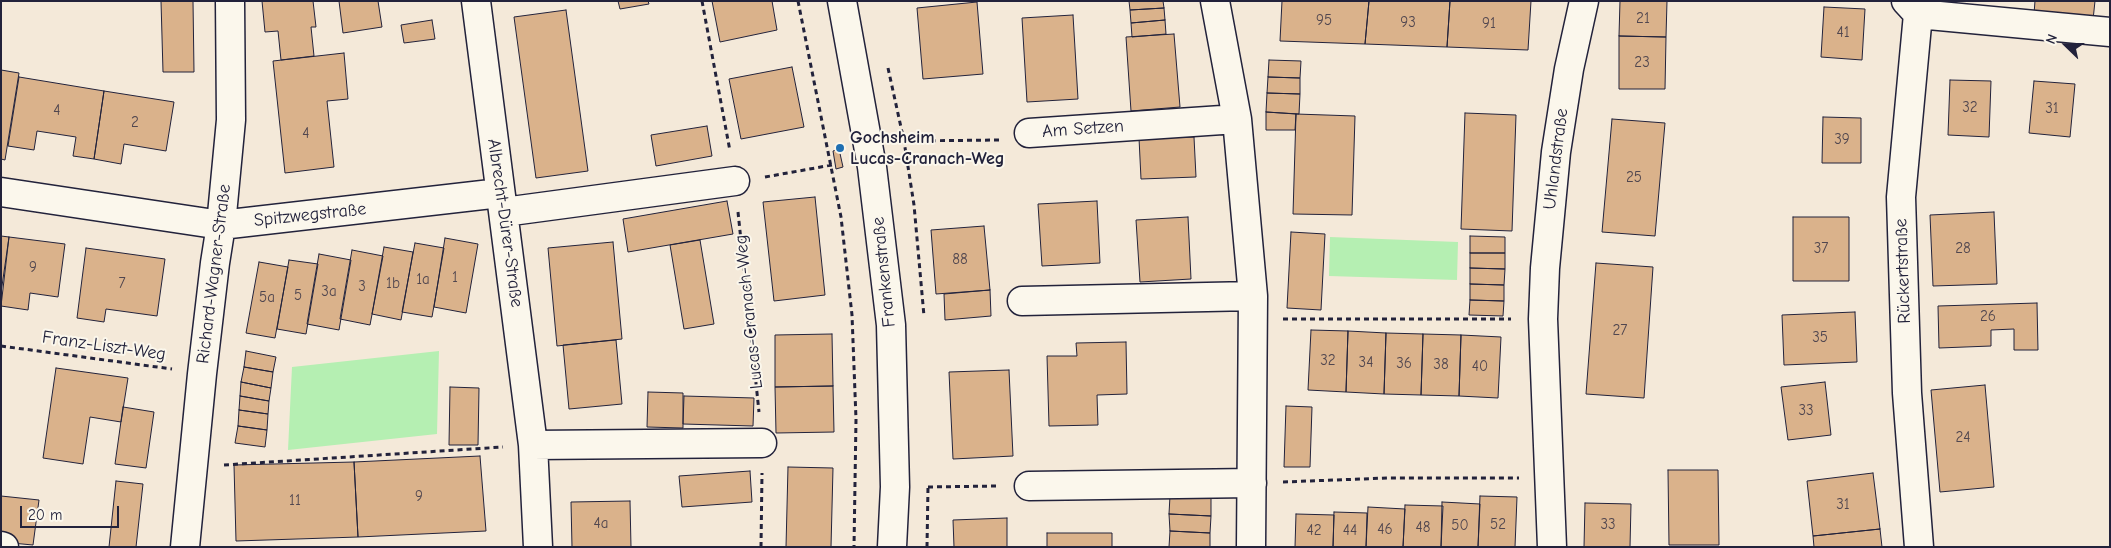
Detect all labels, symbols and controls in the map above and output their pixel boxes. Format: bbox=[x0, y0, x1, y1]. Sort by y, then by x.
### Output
house number: 21 bbox=[1636, 10, 1650, 28]
house number: 95 bbox=[1316, 12, 1332, 30]
house number: 93 bbox=[1400, 14, 1416, 32]
house number: 91 bbox=[1482, 15, 1496, 33]
north arrow bbox=[2041, 20, 2091, 70]
house number: 41 bbox=[1836, 24, 1850, 42]
text: N bbox=[2042, 32, 2061, 47]
house number: 23 bbox=[1634, 54, 1650, 72]
house number: 32 bbox=[1962, 99, 1978, 117]
house number: 31 bbox=[2045, 100, 2059, 118]
house number: 4 bbox=[53, 102, 61, 120]
street label: Uhlandstraße bbox=[1539, 107, 1573, 211]
house number: 2 bbox=[131, 114, 139, 132]
street label: Am Setzen bbox=[1041, 115, 1125, 143]
house number: 4 bbox=[302, 125, 310, 143]
place label: Gochsheim Lucas-Cranach-Weg bbox=[850, 127, 1005, 170]
house number: 39 bbox=[1834, 131, 1850, 149]
street label: Albrecht-Dürer-Straße bbox=[482, 137, 528, 309]
marker: Gochsheim Lucas-Cranach-Weg bbox=[834, 142, 846, 154]
house number: 25 bbox=[1626, 169, 1642, 187]
street label: Richard-Wagner-Straße bbox=[192, 183, 236, 365]
street label: Spitzwegstraße bbox=[253, 198, 367, 232]
street label: Frankenstraße bbox=[867, 216, 901, 328]
street label: Rückertstraße bbox=[1890, 218, 1916, 324]
street label: Lucas-Cranach-Weg bbox=[730, 234, 768, 390]
house number: 37 bbox=[1814, 240, 1828, 258]
house number: 28 bbox=[1955, 240, 1971, 258]
house number: 88 bbox=[952, 251, 968, 269]
house number: 9 bbox=[29, 259, 37, 277]
house number: 1 bbox=[452, 269, 458, 287]
house number: 1a bbox=[416, 271, 430, 289]
house number: 7 bbox=[118, 275, 126, 293]
house number: 1b bbox=[386, 275, 400, 293]
house number: 3 bbox=[358, 278, 366, 296]
house number: 3a bbox=[321, 283, 337, 301]
house number: 5 bbox=[294, 287, 302, 305]
house number: 5a bbox=[259, 289, 275, 307]
house number: 26 bbox=[1980, 308, 1996, 326]
house number: 27 bbox=[1613, 322, 1627, 340]
street label: Franz-Liszt-Weg bbox=[41, 327, 167, 365]
house number: 35 bbox=[1812, 329, 1828, 347]
house number: 32 bbox=[1320, 352, 1336, 370]
house number: 34 bbox=[1359, 354, 1373, 372]
house number: 36 bbox=[1396, 355, 1412, 373]
house number: 38 bbox=[1433, 356, 1449, 374]
house number: 40 bbox=[1472, 358, 1488, 376]
house number: 33 bbox=[1798, 402, 1814, 420]
house number: 24 bbox=[1955, 429, 1971, 447]
house number: 9 bbox=[415, 488, 423, 506]
house number: 11 bbox=[289, 492, 301, 510]
scale bar bbox=[22, 496, 121, 528]
house number: 31 bbox=[1836, 496, 1850, 514]
text: 20 m bbox=[28, 506, 62, 524]
house number: 4a bbox=[594, 515, 608, 533]
house number: 52 bbox=[1490, 516, 1506, 534]
house number: 33 bbox=[1600, 516, 1616, 534]
house number: 50 bbox=[1451, 517, 1469, 535]
house number: 48 bbox=[1416, 519, 1430, 537]
house number: 46 bbox=[1377, 521, 1393, 539]
house number: 42 bbox=[1306, 522, 1322, 540]
house number: 44 bbox=[1343, 522, 1357, 540]

